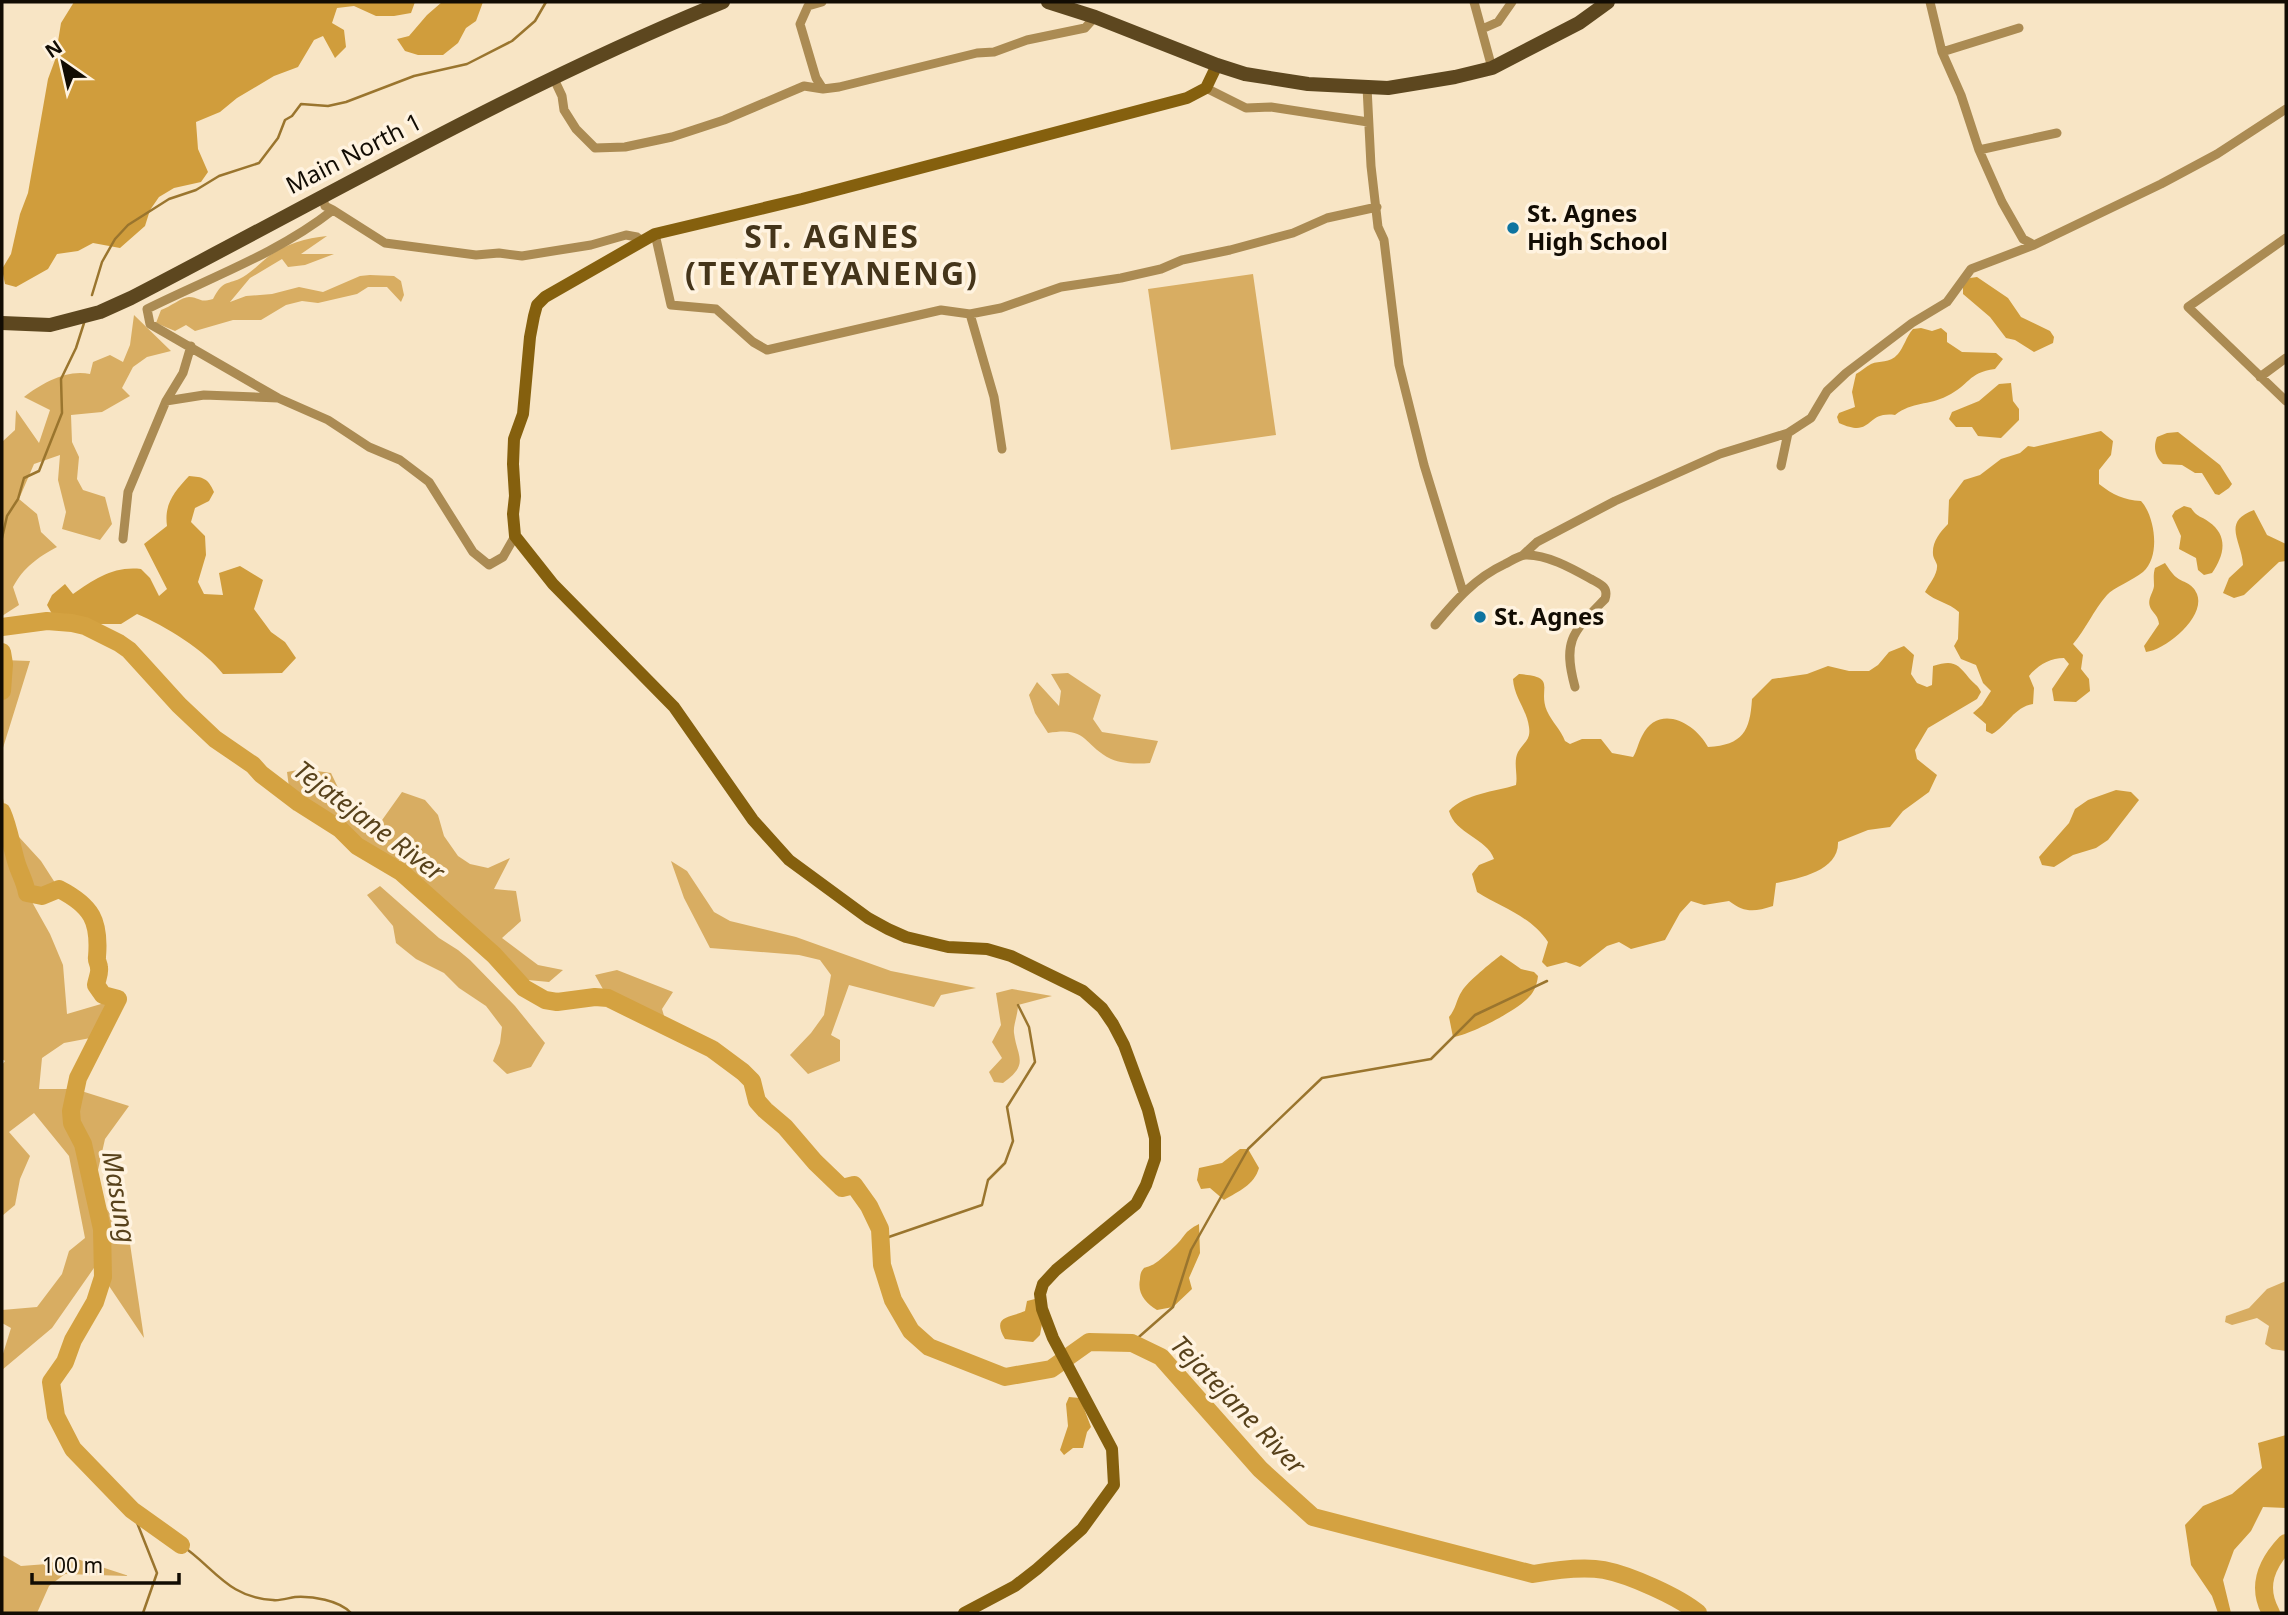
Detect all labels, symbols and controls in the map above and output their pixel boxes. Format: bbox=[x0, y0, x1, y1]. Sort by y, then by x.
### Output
north arrow bbox=[28, 28, 98, 98]
text: N bbox=[40, 34, 67, 64]
street label: Main North 1 bbox=[280, 104, 427, 201]
place label: St. Agnes High School bbox=[1527, 196, 1668, 257]
district label: ST. AGNES (TEYATEYANENG) bbox=[685, 214, 979, 294]
marker: St. Agnes High School bbox=[1505, 220, 1521, 236]
place label: St. Agnes bbox=[1494, 599, 1604, 632]
marker: St. Agnes bbox=[1472, 609, 1488, 625]
water label: Tejatejane River bbox=[287, 751, 454, 890]
water label: Masung bbox=[94, 1148, 146, 1246]
water label: Tejatejane River bbox=[1163, 1327, 1316, 1483]
scale bar bbox=[32, 1542, 178, 1586]
text: 100 m bbox=[42, 1551, 103, 1579]

